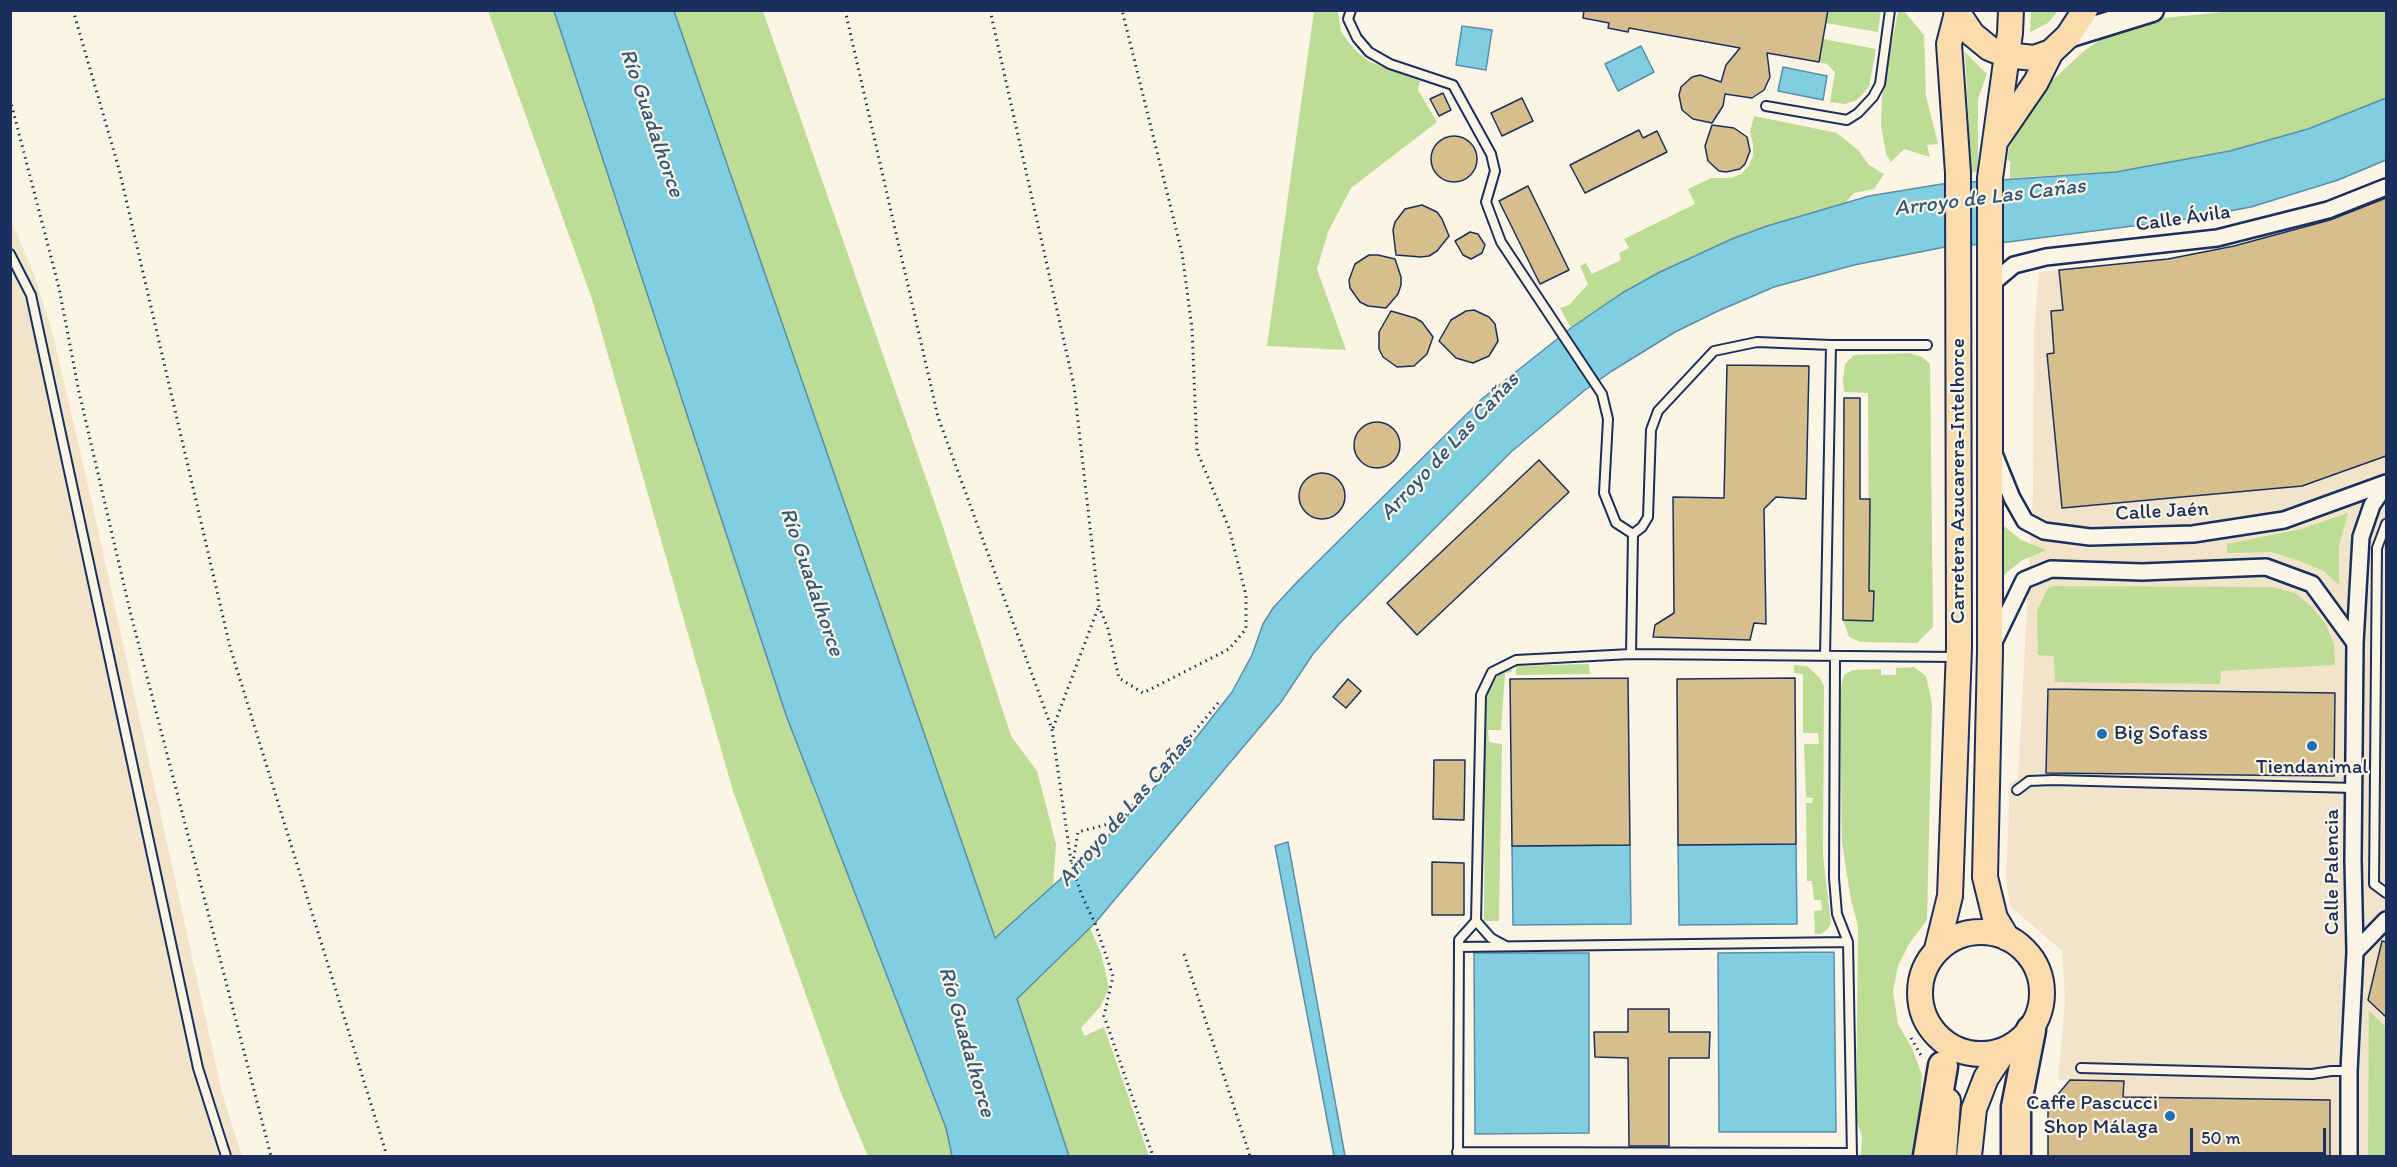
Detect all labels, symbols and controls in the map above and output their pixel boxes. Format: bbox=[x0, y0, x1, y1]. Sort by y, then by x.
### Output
water label: Río Guadalhorce bbox=[613, 45, 689, 201]
water label: Arroyo de Las Cañas bbox=[1893, 173, 2087, 223]
street label: Calle Ávila bbox=[2134, 200, 2232, 238]
street label: Carretera Azucarera-Intelhorce bbox=[1946, 338, 1972, 624]
water label: Arroyo de Las Cañas bbox=[1375, 368, 1525, 526]
street label: Calle Jaén bbox=[2115, 497, 2209, 527]
water label: Río Guadalhorce bbox=[773, 504, 849, 660]
place label: Big Sofass bbox=[2114, 721, 2208, 747]
marker: Big Sofass bbox=[2095, 727, 2109, 741]
water label: Arroyo de Las Cañas bbox=[1053, 730, 1199, 892]
marker: Tiendanimal bbox=[2305, 739, 2319, 753]
place label: Tiendanimal bbox=[2256, 755, 2368, 781]
street label: Calle Palencia bbox=[2320, 809, 2346, 935]
water label: Río Guadalhorce bbox=[932, 964, 1000, 1120]
place label: Caffe Pascucci Shop Málaga bbox=[2026, 1091, 2158, 1141]
marker: Caffe Pascucci Shop Málaga bbox=[2163, 1109, 2177, 1123]
scale bar bbox=[2193, 1116, 2330, 1154]
text: 50 m bbox=[2201, 1127, 2241, 1149]

